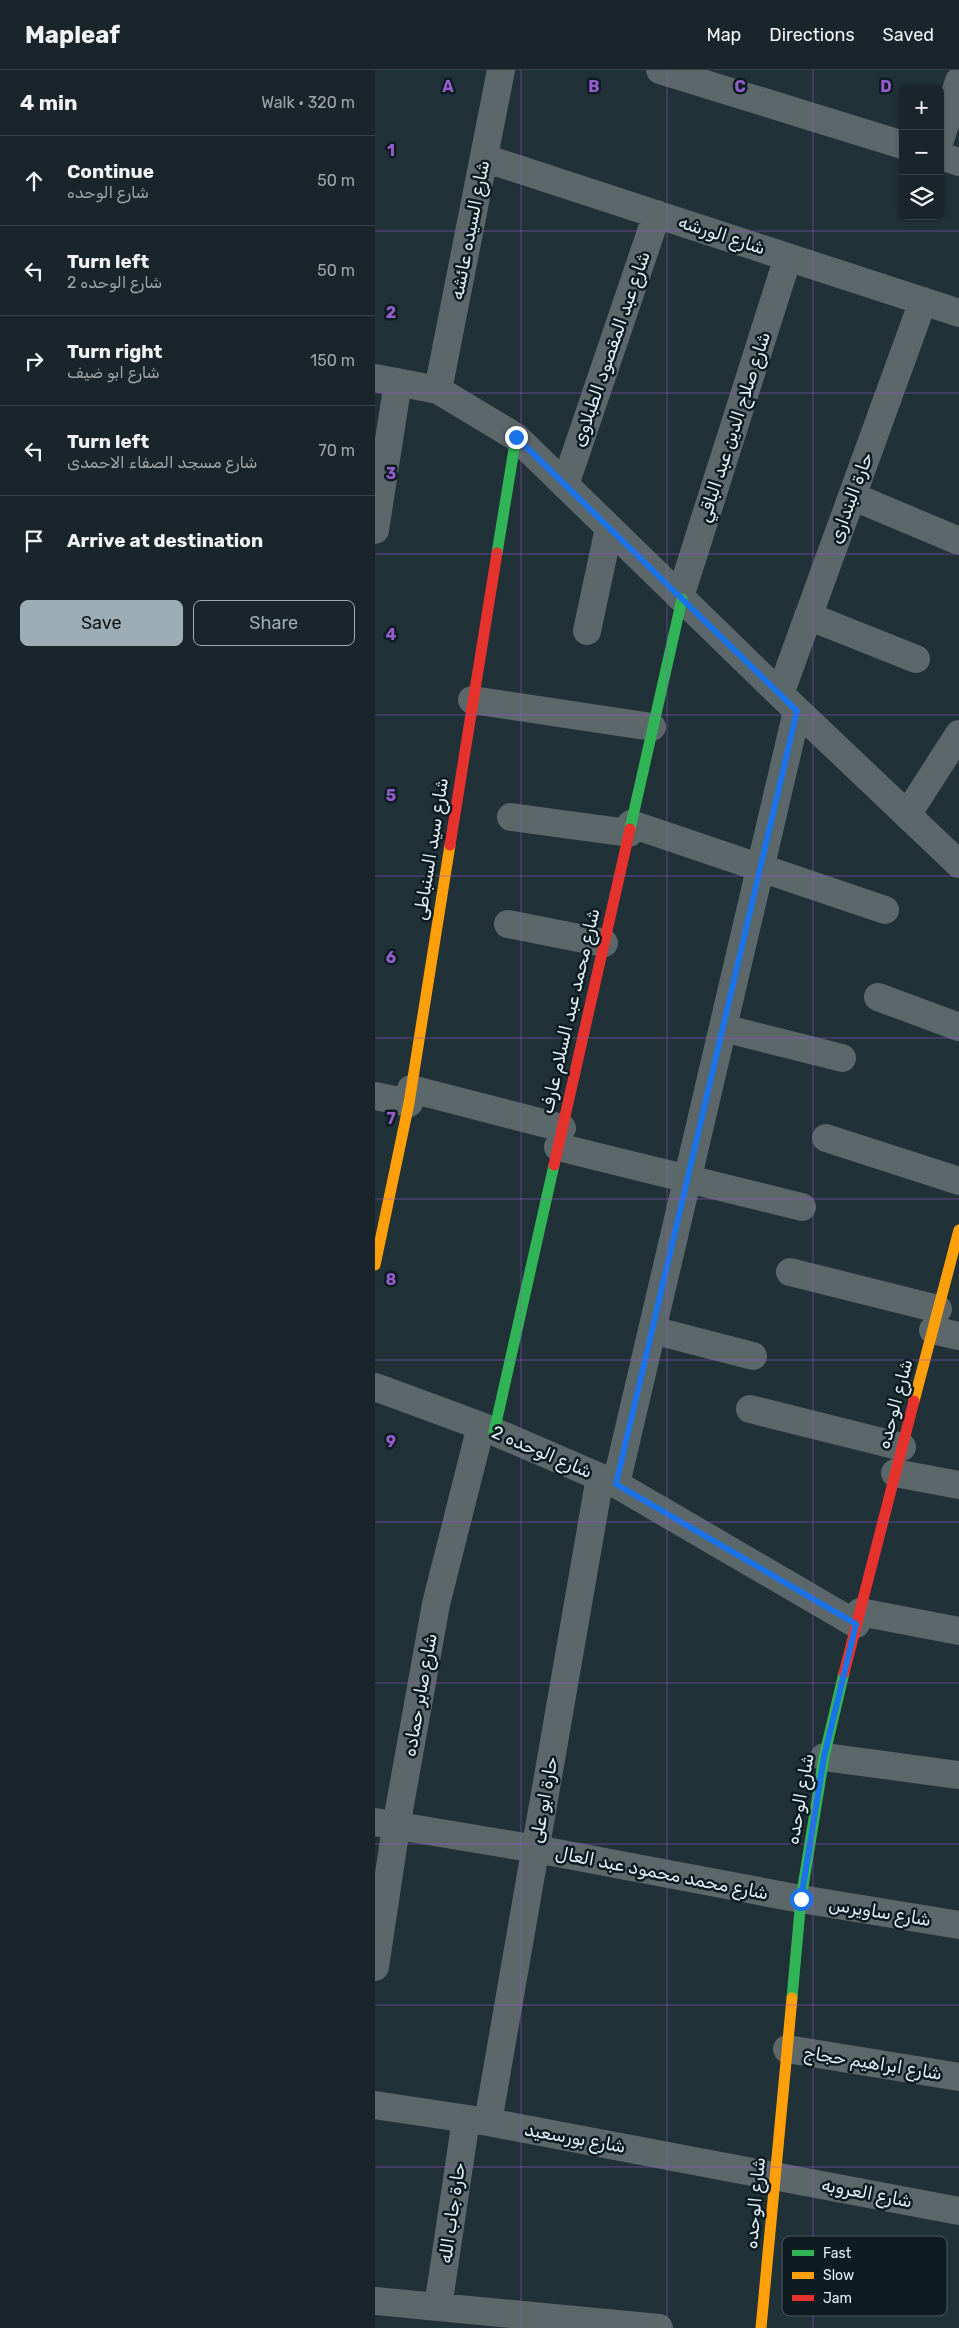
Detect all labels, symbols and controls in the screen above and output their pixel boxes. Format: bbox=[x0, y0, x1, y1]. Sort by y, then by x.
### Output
text: Mapleaf bbox=[25, 21, 120, 49]
text: Map bbox=[706, 24, 741, 46]
text: Directions bbox=[769, 24, 855, 46]
text: Saved bbox=[883, 24, 934, 46]
text: A bbox=[442, 77, 454, 96]
text: B bbox=[588, 77, 600, 96]
text: C bbox=[734, 77, 746, 96]
text: D bbox=[880, 77, 892, 96]
map controls bbox=[899, 85, 944, 220]
button: + bbox=[899, 85, 944, 130]
text: 4 min bbox=[20, 90, 78, 115]
text: Walk · 320 m bbox=[261, 93, 355, 112]
button: − bbox=[899, 130, 944, 175]
text: 1 bbox=[387, 141, 395, 160]
street label: شارع السيده عائشه bbox=[446, 158, 495, 302]
text: Continue bbox=[67, 160, 154, 183]
icon: ahead bbox=[20, 167, 48, 195]
text: 50 m bbox=[317, 171, 355, 190]
button: layers bbox=[899, 175, 944, 220]
text: شارع الوحده bbox=[67, 183, 149, 202]
street label: شارع الورشه bbox=[675, 211, 768, 260]
street label: شارع عبد المقصود الطبلاوى bbox=[567, 248, 656, 450]
text: Turn left bbox=[67, 250, 149, 273]
icon: left bbox=[20, 257, 48, 285]
text: 50 m bbox=[317, 261, 355, 280]
text: شارع الوحده 2 bbox=[67, 273, 162, 292]
text: 2 bbox=[386, 303, 396, 322]
street label: شارع صلاح الدين عبد الباقي bbox=[693, 329, 777, 526]
text: Turn right bbox=[67, 340, 162, 363]
icon: right bbox=[20, 347, 48, 375]
text: 150 m bbox=[310, 351, 355, 370]
text: شارع ابو ضيف bbox=[67, 363, 160, 382]
route end bbox=[505, 426, 528, 449]
text: Turn left bbox=[67, 430, 149, 453]
icon: left bbox=[20, 437, 48, 465]
text: 70 m bbox=[318, 441, 355, 460]
street label: حارة البندارى bbox=[824, 449, 878, 547]
text: شارع مسجد الصفاء الاحمدى bbox=[67, 453, 257, 472]
text: 3 bbox=[386, 464, 396, 483]
icon: arrive bbox=[20, 527, 48, 555]
text: Arrive at destination bbox=[67, 529, 263, 552]
button: Save bbox=[20, 600, 183, 646]
button: Share bbox=[193, 600, 355, 646]
text: 4 bbox=[386, 625, 397, 644]
street label: شارع سيد السنباطى bbox=[409, 776, 454, 922]
text: 5 bbox=[386, 786, 396, 805]
street label: شارع محمد عبد السلام عارف bbox=[536, 906, 605, 1116]
text: 6 bbox=[386, 948, 396, 967]
text: 7 bbox=[386, 1109, 396, 1128]
text: 8 bbox=[386, 1270, 397, 1289]
street label: شارع الوحده bbox=[872, 1357, 919, 1452]
street label: شارع الوحده 2 bbox=[488, 1421, 596, 1484]
text: 9 bbox=[386, 1432, 396, 1451]
street label: شارع صابر حماده bbox=[398, 1632, 443, 1758]
street label: شارع الوحده bbox=[781, 1752, 820, 1846]
street label: حارة ابو على bbox=[526, 1755, 562, 1845]
street label: شارع محمد محمود عبد العال bbox=[553, 1842, 770, 1905]
route start bbox=[790, 1888, 813, 1911]
street label: شارع ساويرس bbox=[827, 1893, 933, 1932]
street label: شارع ابراهيم حجاج bbox=[802, 2041, 944, 2086]
street label: شارع بورسعيد bbox=[523, 2118, 627, 2159]
street label: شارع الوحده bbox=[740, 2156, 771, 2250]
street label: حارة جاب الله bbox=[434, 2161, 470, 2265]
street label: شارع العروبه bbox=[820, 2173, 914, 2214]
legend bbox=[782, 2236, 947, 2316]
text: Fast bbox=[823, 2245, 852, 2262]
text: Slow bbox=[823, 2267, 854, 2284]
text: Jam bbox=[823, 2290, 852, 2307]

